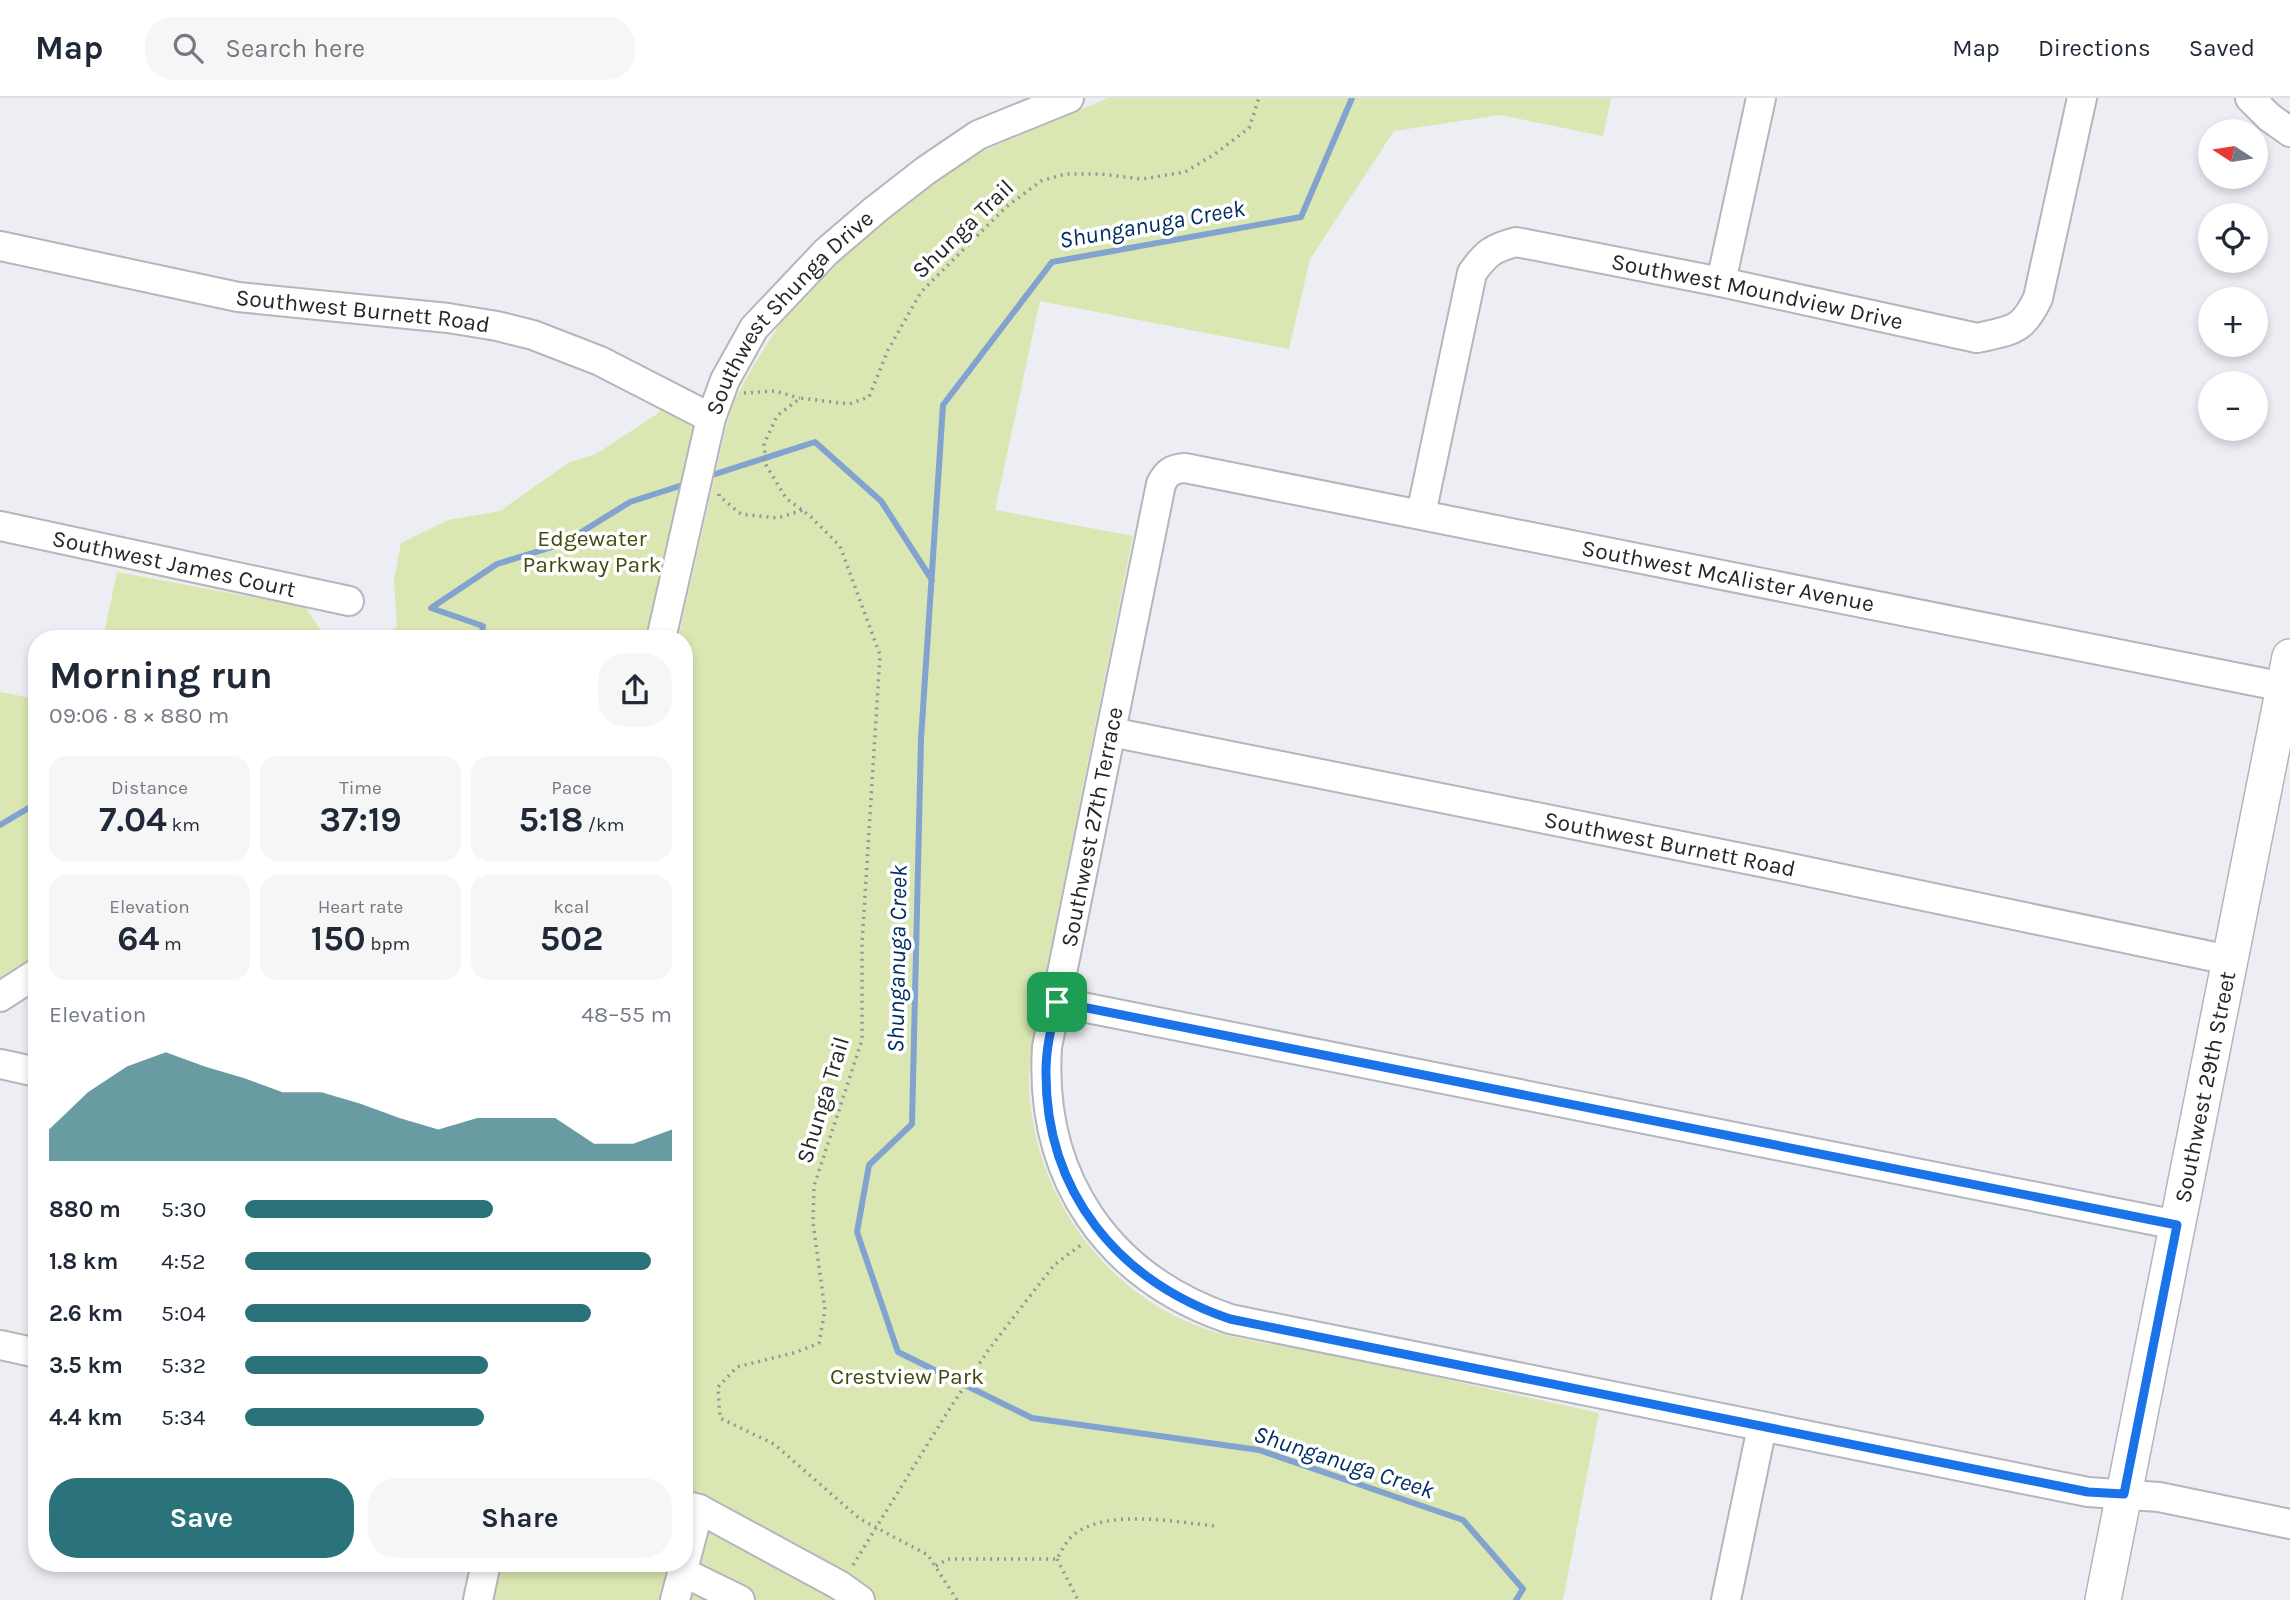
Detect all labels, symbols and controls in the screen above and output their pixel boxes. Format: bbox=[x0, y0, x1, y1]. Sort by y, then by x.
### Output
search box bbox=[145, 17, 635, 80]
text: Map bbox=[35, 29, 103, 67]
icon: search bbox=[169, 29, 207, 67]
text: Search here bbox=[225, 33, 365, 64]
text: Map bbox=[1952, 34, 2000, 62]
text: Directions bbox=[2038, 34, 2151, 62]
text: Saved bbox=[2189, 34, 2255, 62]
north arrow bbox=[2198, 119, 2268, 189]
map controls bbox=[2198, 119, 2268, 441]
street label: Shunga Trail bbox=[907, 174, 1019, 284]
water label: Shunganuga Creek bbox=[1057, 194, 1248, 254]
button: locate bbox=[2198, 203, 2268, 273]
street label: Southwest Shunga Drive bbox=[700, 204, 879, 419]
street label: Southwest Moundview Drive bbox=[1609, 247, 1906, 335]
street label: Southwest Burnett Road bbox=[234, 283, 492, 338]
button: + bbox=[2198, 287, 2268, 357]
button: − bbox=[2198, 371, 2268, 441]
street label: Southwest James Court bbox=[50, 524, 299, 603]
park label: Edgewater Parkway Park bbox=[523, 525, 661, 578]
street label: Southwest McAlister Avenue bbox=[1579, 534, 1877, 618]
text: Morning run bbox=[49, 653, 273, 698]
button: share bbox=[598, 653, 672, 727]
text: 09:06 · 8 × 880 m bbox=[49, 702, 229, 729]
street label: Southwest 27th Terrace bbox=[1055, 705, 1129, 949]
text: Distance bbox=[111, 777, 188, 799]
text: Time bbox=[339, 777, 382, 799]
text: Pace bbox=[551, 777, 592, 799]
text: 7.04 bbox=[99, 799, 167, 840]
text: 37:19 bbox=[319, 799, 402, 840]
text: 5:18 bbox=[518, 799, 583, 840]
street label: Southwest Burnett Road bbox=[1542, 805, 1798, 882]
text: km bbox=[167, 814, 200, 836]
text: /km bbox=[583, 814, 625, 836]
water label: Shunganuga Creek bbox=[881, 864, 913, 1053]
text: Elevation bbox=[109, 896, 190, 918]
text: Heart rate bbox=[318, 896, 403, 918]
text: kcal bbox=[553, 896, 590, 918]
text: 64 bbox=[117, 918, 159, 959]
text: 150 bbox=[311, 918, 366, 959]
text: 502 bbox=[540, 918, 603, 959]
text: m bbox=[159, 933, 182, 955]
text: bpm bbox=[366, 933, 410, 955]
street label: Southwest 29th Street bbox=[2169, 969, 2241, 1205]
pin bbox=[1027, 972, 1087, 1032]
icon: arrive bbox=[1038, 983, 1076, 1021]
text: Elevation bbox=[49, 1001, 146, 1028]
text: 48–55 m bbox=[581, 1001, 672, 1028]
street label: Shunga Trail bbox=[791, 1034, 855, 1166]
text: 880 m bbox=[49, 1196, 121, 1223]
text: 5:30 bbox=[161, 1196, 207, 1223]
text: 1.8 km bbox=[49, 1248, 118, 1275]
text: 4:52 bbox=[161, 1248, 205, 1275]
text: 2.6 km bbox=[49, 1300, 123, 1327]
text: 5:04 bbox=[161, 1300, 206, 1327]
text: 3.5 km bbox=[49, 1352, 123, 1379]
text: 5:32 bbox=[161, 1352, 206, 1379]
park label: Crestview Park bbox=[830, 1363, 984, 1390]
text: 4.4 km bbox=[49, 1404, 123, 1431]
text: 5:34 bbox=[161, 1404, 206, 1431]
water label: Shunganuga Creek bbox=[1250, 1420, 1438, 1505]
button: Save bbox=[49, 1478, 354, 1558]
button: Share bbox=[368, 1478, 672, 1558]

